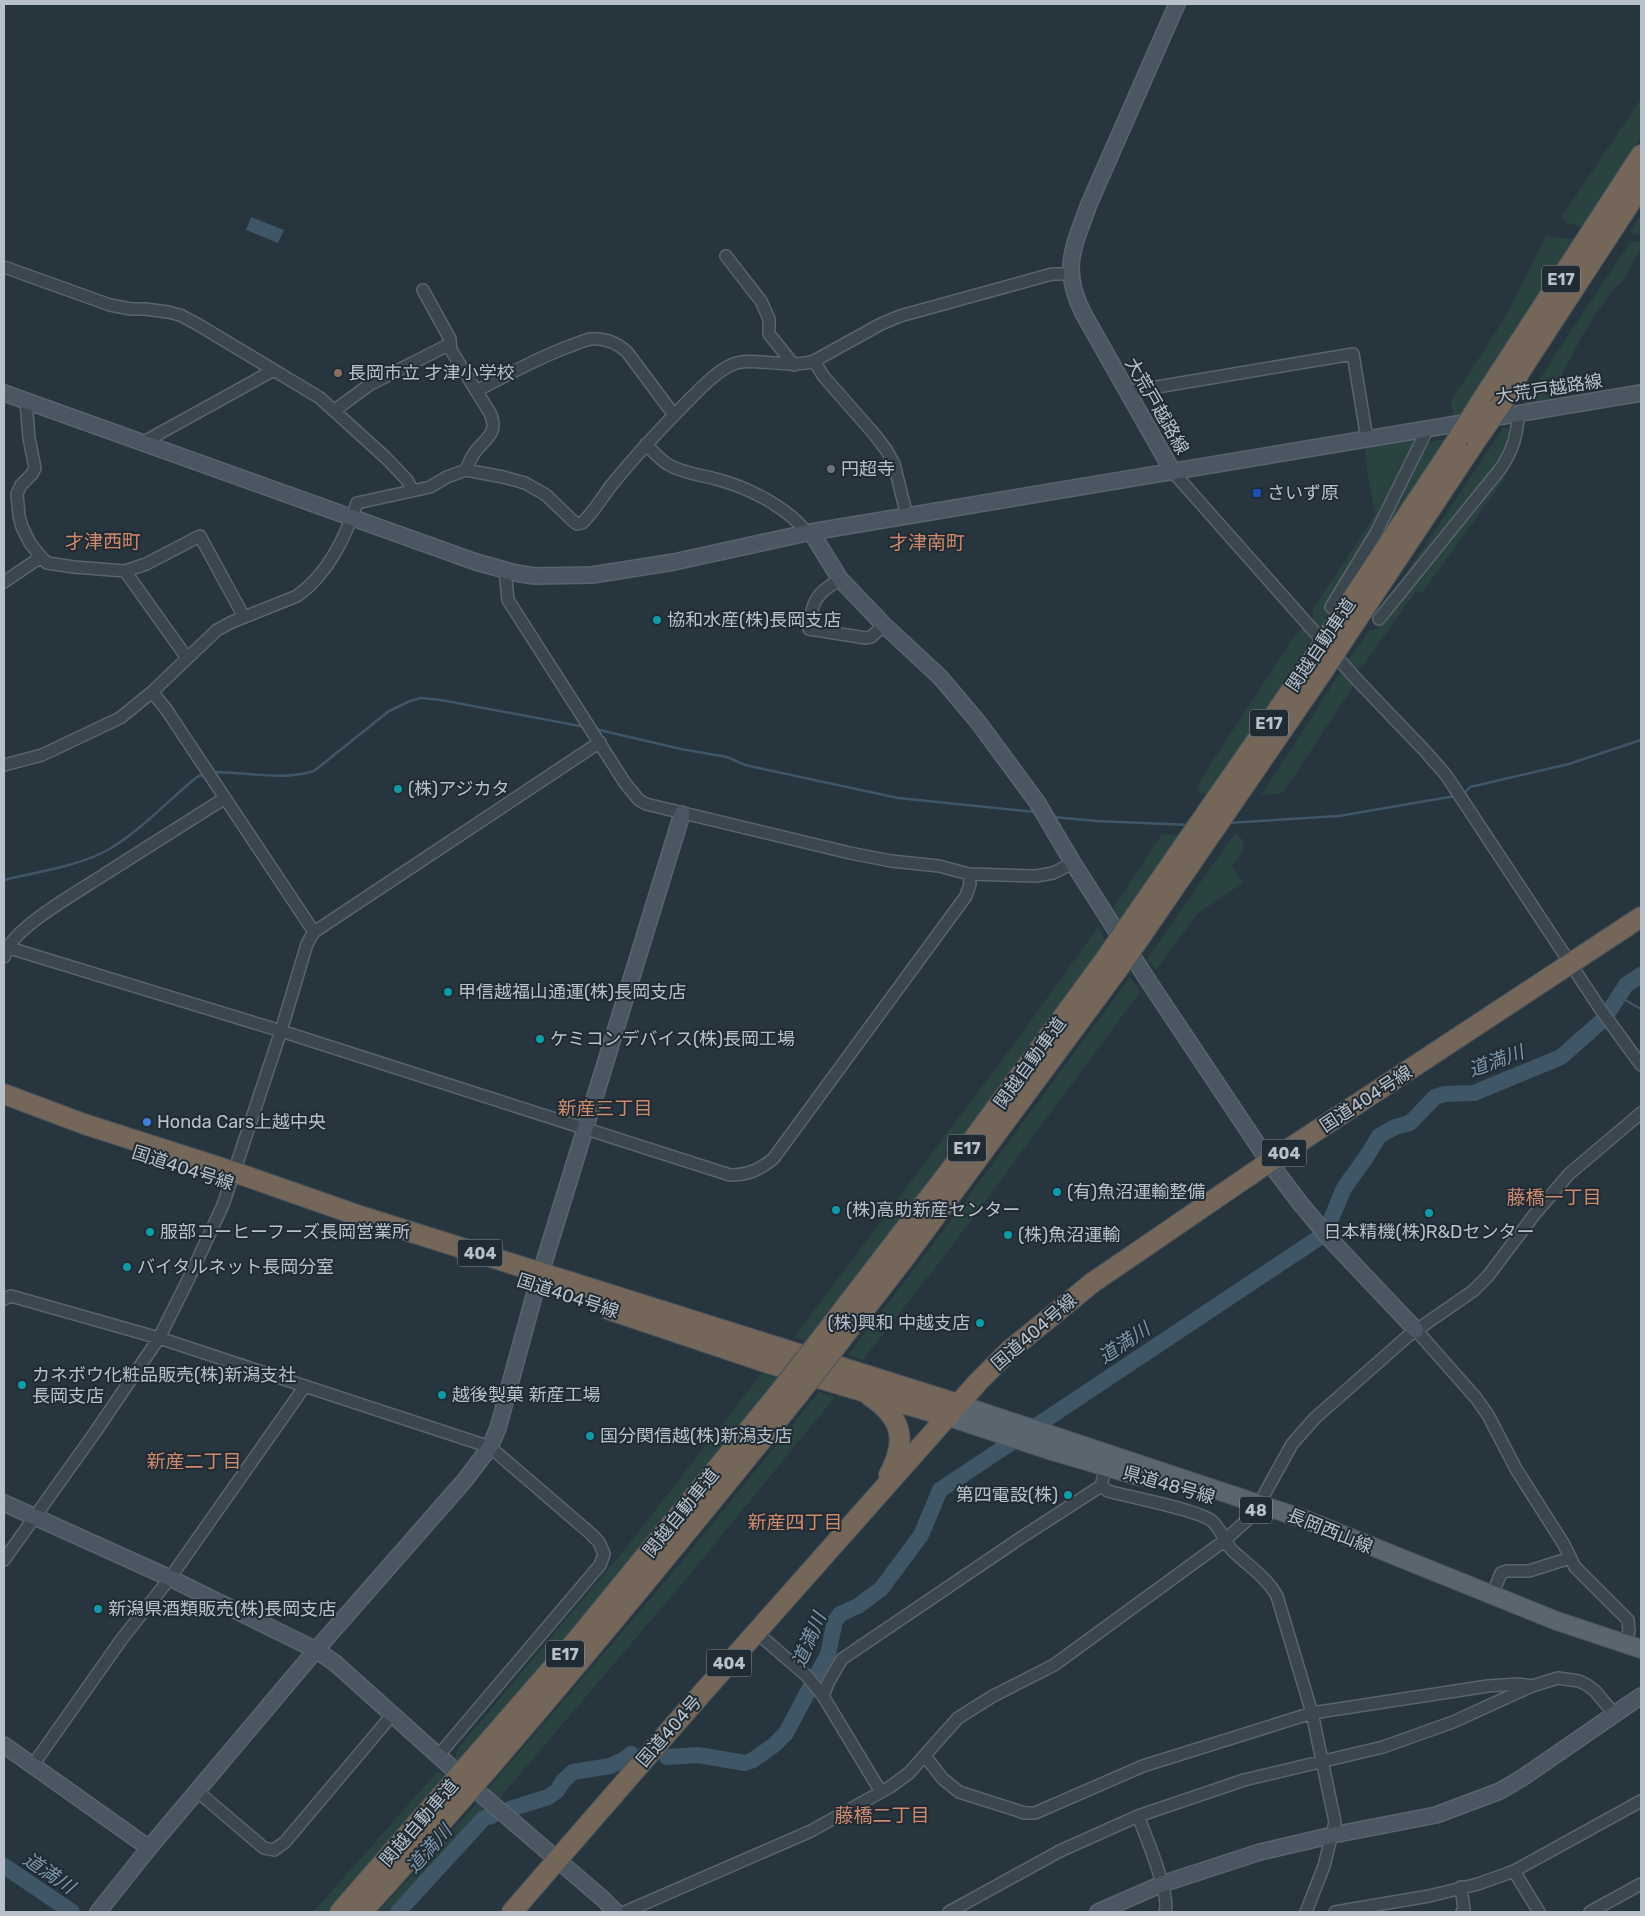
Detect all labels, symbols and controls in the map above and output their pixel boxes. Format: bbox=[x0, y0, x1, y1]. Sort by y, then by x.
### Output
road number: E17 bbox=[1542, 266, 1580, 292]
street label: 大荒戸越路線 bbox=[1120, 354, 1194, 458]
place label: 長岡市立 才津小学校 bbox=[348, 362, 514, 384]
marker: 長岡市立 才津小学校 bbox=[332, 367, 344, 379]
street label: 大荒戸越路線 bbox=[1494, 370, 1604, 408]
place label: 円超寺 bbox=[841, 458, 895, 480]
marker: 円超寺 bbox=[825, 463, 837, 475]
place label: さいず原 bbox=[1267, 482, 1339, 504]
marker: さいず原 bbox=[1251, 487, 1263, 499]
district label: 才津西町 bbox=[65, 530, 141, 553]
district label: 才津南町 bbox=[889, 531, 965, 554]
street label: 関越自動車道 bbox=[1282, 594, 1360, 696]
place label: 協和水産(株)長岡支店 bbox=[667, 609, 841, 631]
marker: 協和水産(株)長岡支店 bbox=[651, 614, 663, 626]
road number: E17 bbox=[1250, 710, 1288, 736]
place label: (株)アジカタ bbox=[408, 778, 509, 800]
marker: (株)アジカタ bbox=[392, 783, 404, 795]
place label: 甲信越福山通運(株)長岡支店 bbox=[458, 981, 686, 1003]
marker: 甲信越福山通運(株)長岡支店 bbox=[442, 986, 454, 998]
street label: 関越自動車道 bbox=[989, 1013, 1071, 1113]
place label: ケミコンデバイス(株)長岡工場 bbox=[550, 1028, 795, 1050]
marker: ケミコンデバイス(株)長岡工場 bbox=[534, 1033, 546, 1045]
water label: 道満川 bbox=[1465, 1040, 1529, 1082]
street label: 国道404号線 bbox=[1316, 1061, 1416, 1137]
district label: 新産三丁目 bbox=[557, 1097, 653, 1120]
place label: Honda Cars上越中央 bbox=[157, 1111, 326, 1133]
marker: Honda Cars上越中央 bbox=[141, 1116, 153, 1128]
road number: E17 bbox=[948, 1134, 986, 1162]
road number: 404 bbox=[1262, 1140, 1306, 1166]
street label: 国道404号線 bbox=[129, 1141, 237, 1195]
place label: (有)魚沼運輸整備 bbox=[1067, 1181, 1205, 1203]
marker: (有)魚沼運輸整備 bbox=[1051, 1186, 1063, 1198]
district label: 藤橋一丁目 bbox=[1506, 1186, 1602, 1209]
place label: (株)高助新産センター bbox=[846, 1199, 1020, 1221]
marker: (株)高助新産センター bbox=[830, 1204, 842, 1216]
marker: 日本精機(株)R&Dセンター bbox=[1423, 1207, 1435, 1219]
place label: 服部コーヒーフーズ長岡営業所 bbox=[160, 1221, 410, 1243]
place label: 日本精機(株)R&Dセンター bbox=[1324, 1221, 1534, 1243]
place label: (株)魚沼運輸 bbox=[1018, 1224, 1120, 1246]
marker: 服部コーヒーフーズ長岡営業所 bbox=[144, 1226, 156, 1238]
marker: (株)魚沼運輸 bbox=[1002, 1229, 1014, 1241]
road number: 404 bbox=[458, 1240, 502, 1266]
place label: バイタルネット長岡分室 bbox=[137, 1256, 334, 1278]
marker: バイタルネット長岡分室 bbox=[121, 1261, 133, 1273]
street label: 国道404号線 bbox=[514, 1269, 622, 1323]
street label: 国道404号線 bbox=[987, 1289, 1081, 1375]
place label: (株)興和 中越支店 bbox=[827, 1312, 970, 1334]
water label: 道満川 bbox=[1094, 1316, 1156, 1368]
marker: (株)興和 中越支店 bbox=[974, 1317, 986, 1329]
place label: カネボウ化粧品販売(株)新潟支社 長岡支店 bbox=[32, 1364, 296, 1407]
marker: カネボウ化粧品販売(株)新潟支社 長岡支店 bbox=[16, 1379, 28, 1391]
place label: 越後製菓 新産工場 bbox=[452, 1384, 600, 1406]
marker: 越後製菓 新産工場 bbox=[436, 1389, 448, 1401]
place label: 国分関信越(株)新潟支店 bbox=[600, 1425, 792, 1447]
marker: 国分関信越(株)新潟支店 bbox=[584, 1430, 596, 1442]
district label: 新産二丁目 bbox=[146, 1450, 242, 1473]
street label: 県道48号線 bbox=[1120, 1461, 1218, 1509]
street label: 関越自動車道 bbox=[638, 1464, 724, 1562]
place label: 第四電設(株) bbox=[956, 1484, 1058, 1506]
marker: 第四電設(株) bbox=[1062, 1489, 1074, 1501]
road number: 48 bbox=[1240, 1496, 1272, 1524]
street label: 長岡西山線 bbox=[1284, 1504, 1376, 1558]
district label: 新産四丁目 bbox=[747, 1511, 843, 1534]
place label: 新潟県酒類販売(株)長岡支店 bbox=[108, 1598, 336, 1620]
marker: 新潟県酒類販売(株)長岡支店 bbox=[92, 1603, 104, 1615]
water label: 道満川 bbox=[787, 1607, 832, 1671]
road number: E17 bbox=[546, 1640, 584, 1668]
road number: 404 bbox=[706, 1650, 752, 1676]
street label: 国道404号 bbox=[632, 1691, 706, 1771]
street label: 関越自動車道 bbox=[375, 1775, 463, 1871]
district label: 藤橋二丁目 bbox=[834, 1804, 930, 1827]
water label: 道満川 bbox=[401, 1819, 458, 1878]
water label: 道満川 bbox=[19, 1848, 81, 1900]

